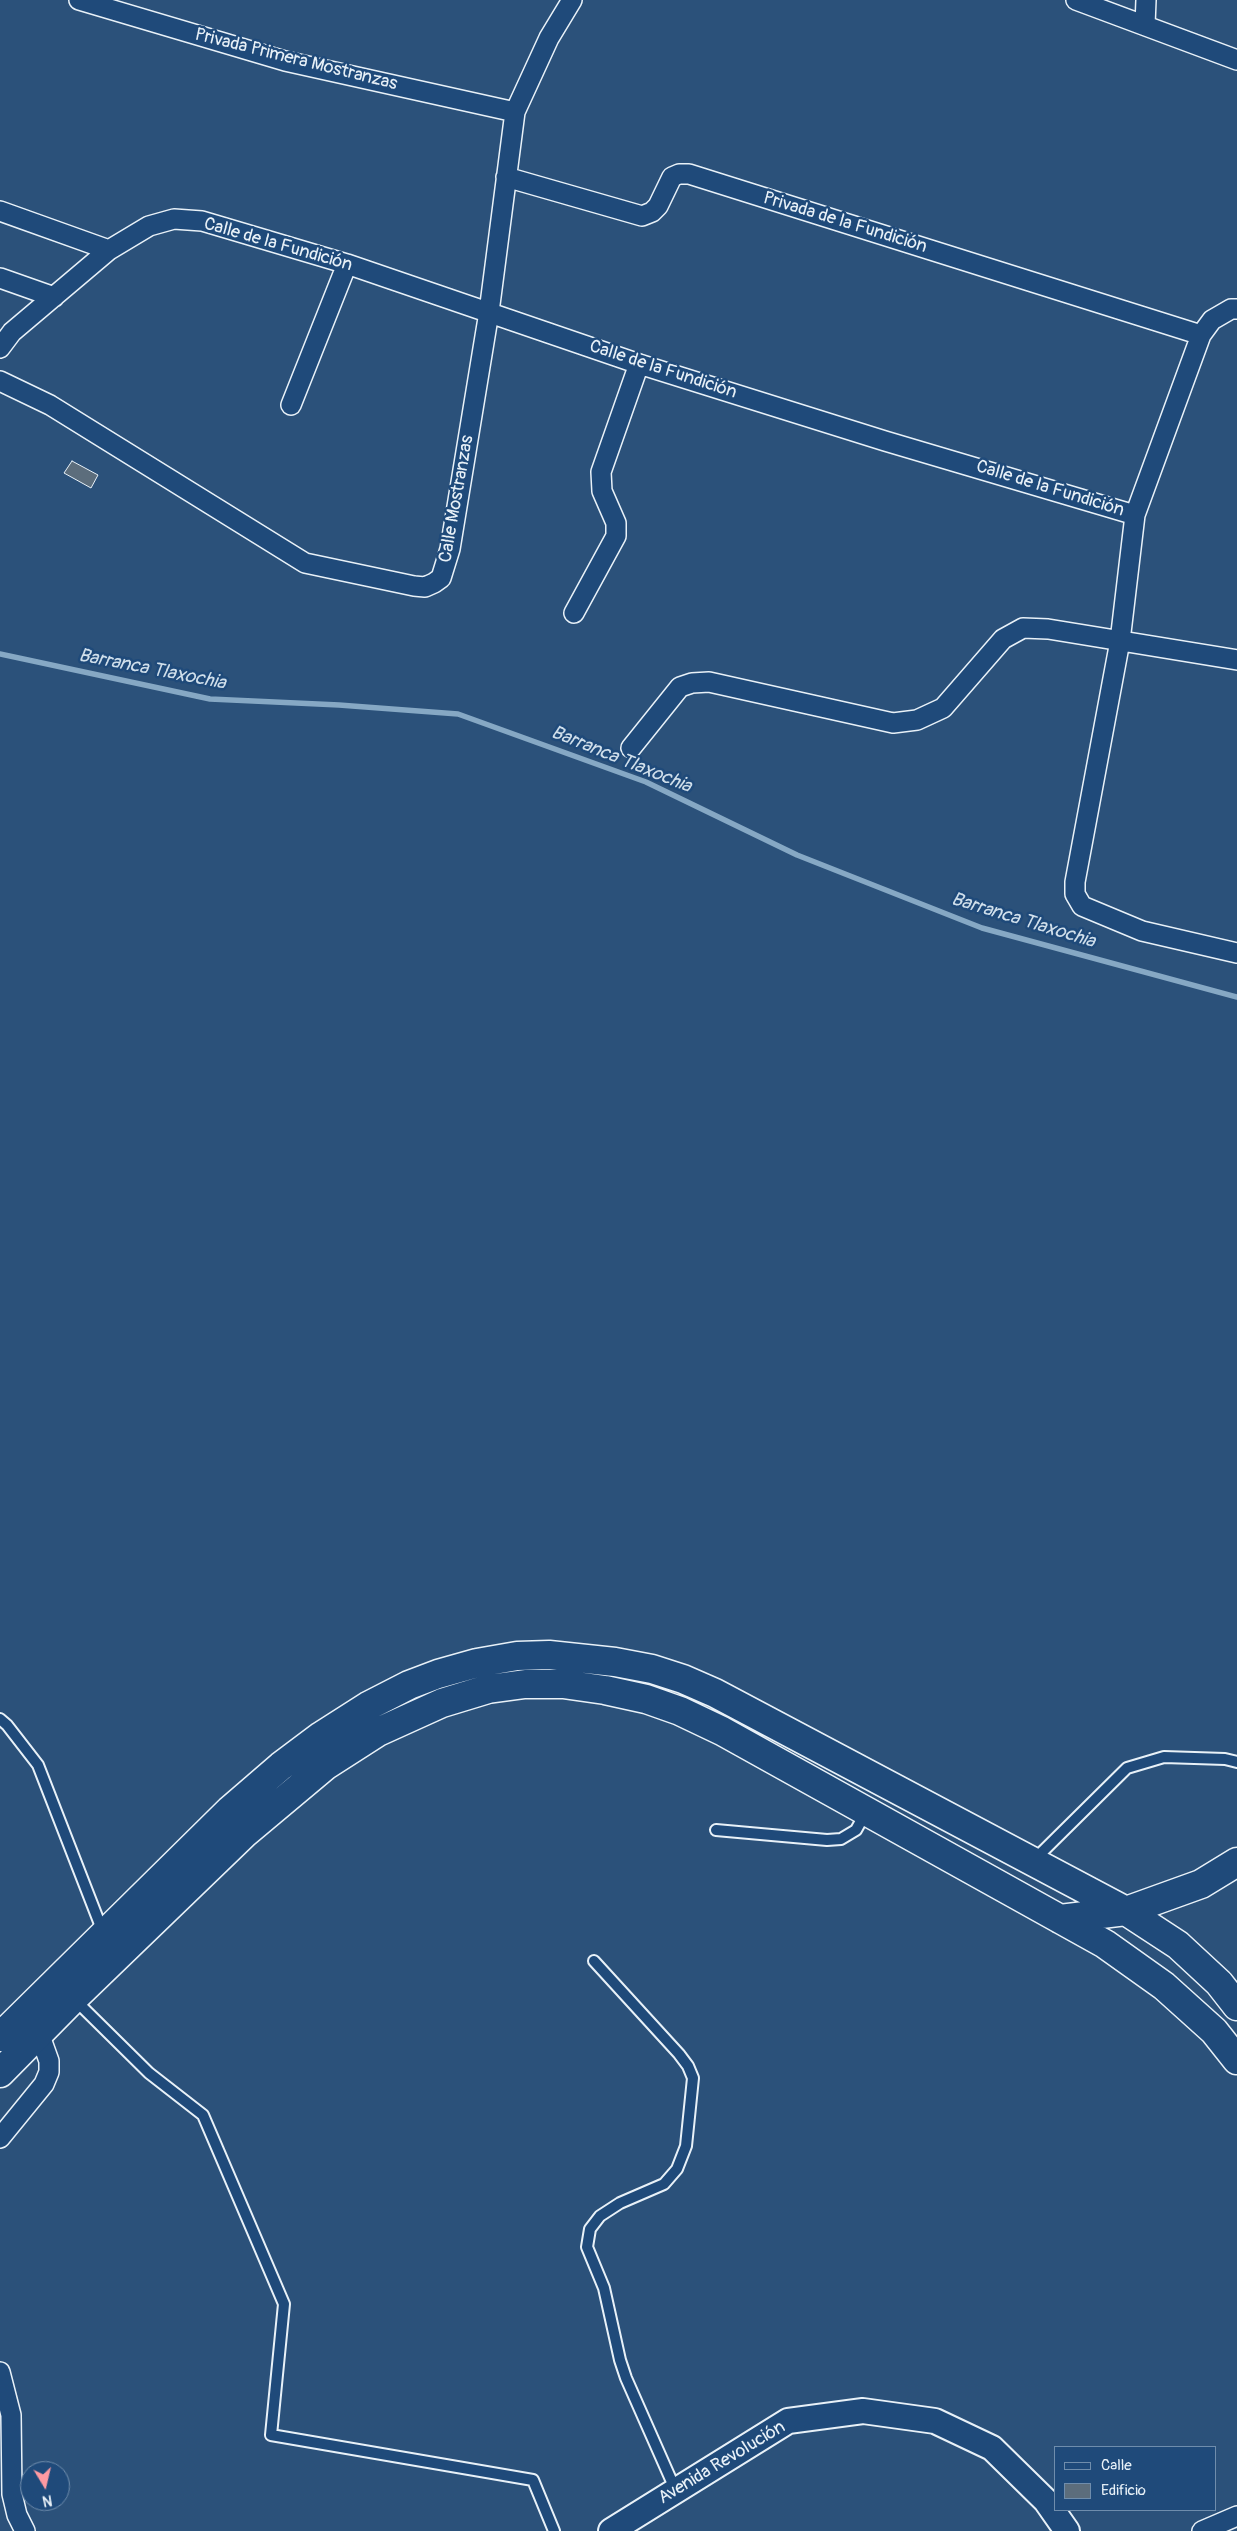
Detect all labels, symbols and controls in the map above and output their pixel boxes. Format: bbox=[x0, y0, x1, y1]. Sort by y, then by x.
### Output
street label: Privada Primera Mostranzas bbox=[193, 24, 399, 96]
street label: Privada de la Fundición bbox=[760, 188, 930, 258]
street label: Calle de la Fundición bbox=[201, 213, 355, 277]
street label: Calle de la Fundición bbox=[587, 336, 739, 404]
street label: Calle Mostranzas bbox=[435, 434, 479, 564]
street label: Calle de la Fundición bbox=[973, 456, 1127, 522]
water label: Barranca Tlaxochia bbox=[77, 645, 227, 695]
water label: Barranca Tlaxochia bbox=[547, 721, 695, 799]
water label: Barranca Tlaxochia bbox=[948, 888, 1098, 954]
street label: Avenida Revolución bbox=[655, 2417, 789, 2509]
legend bbox=[1054, 2446, 1217, 2511]
text: Calle bbox=[1101, 2456, 1132, 2475]
north arrow bbox=[20, 2461, 70, 2511]
text: Edificio bbox=[1101, 2481, 1146, 2500]
text: N bbox=[41, 2491, 53, 2509]

